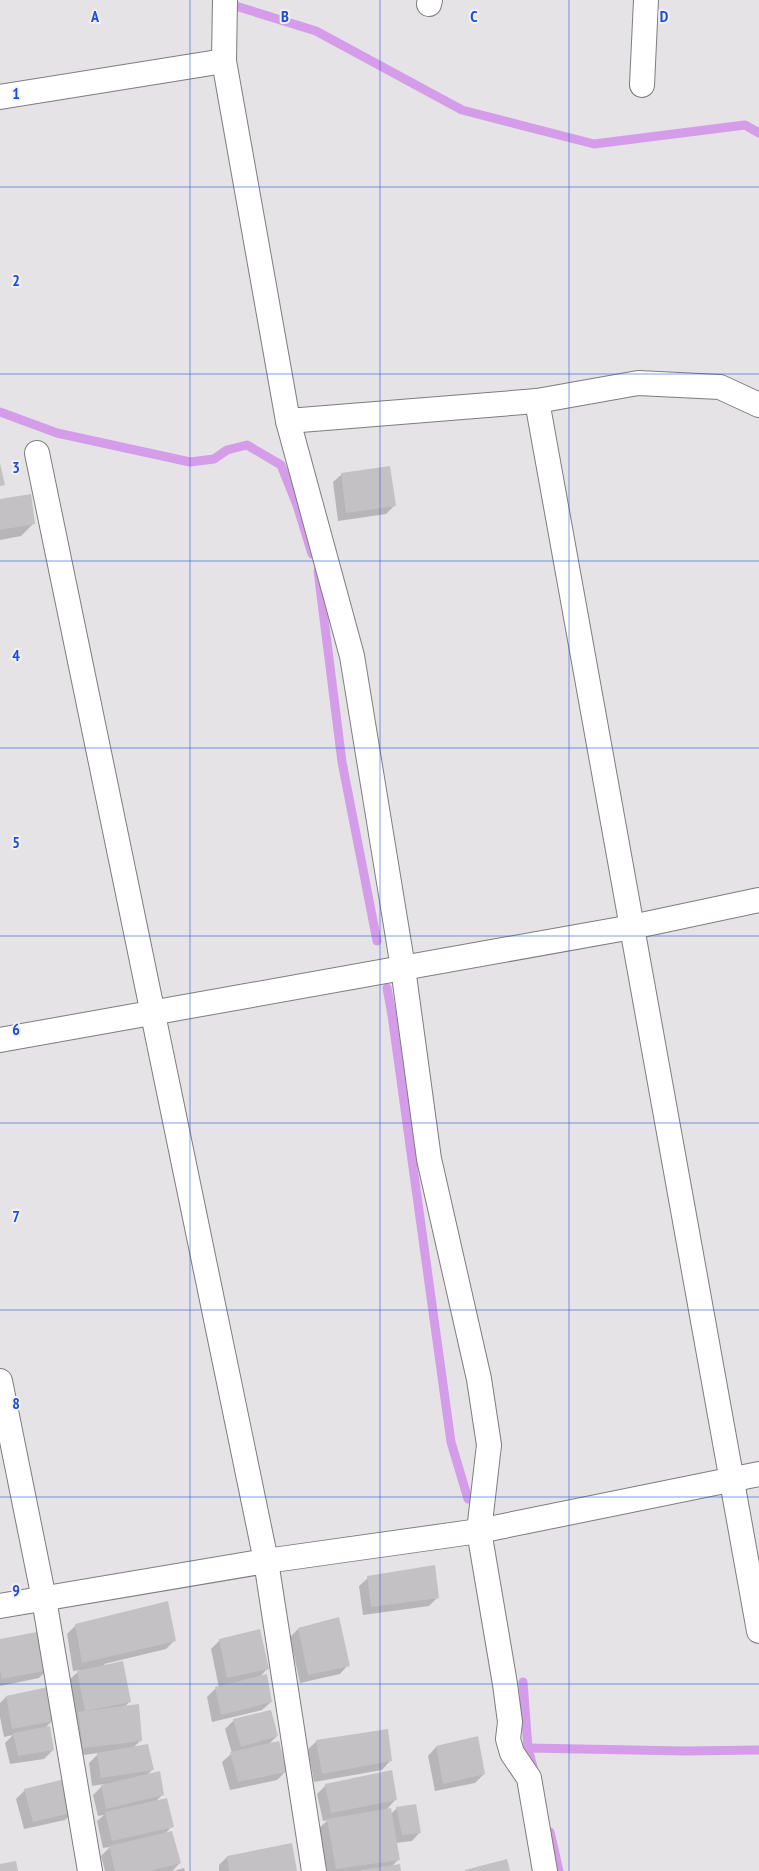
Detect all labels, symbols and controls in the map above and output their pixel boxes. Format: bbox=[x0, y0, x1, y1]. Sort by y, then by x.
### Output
text: A bbox=[90, 6, 100, 26]
text: B bbox=[281, 6, 289, 26]
text: C bbox=[470, 6, 478, 26]
text: D bbox=[660, 6, 669, 26]
text: 1 bbox=[12, 83, 20, 103]
text: 2 bbox=[12, 270, 20, 290]
text: 3 bbox=[12, 457, 20, 477]
text: 4 bbox=[12, 645, 20, 665]
text: 5 bbox=[12, 832, 20, 852]
text: 6 bbox=[12, 1019, 20, 1039]
text: 7 bbox=[12, 1206, 20, 1226]
text: 8 bbox=[12, 1393, 20, 1413]
text: 9 bbox=[12, 1580, 20, 1600]

